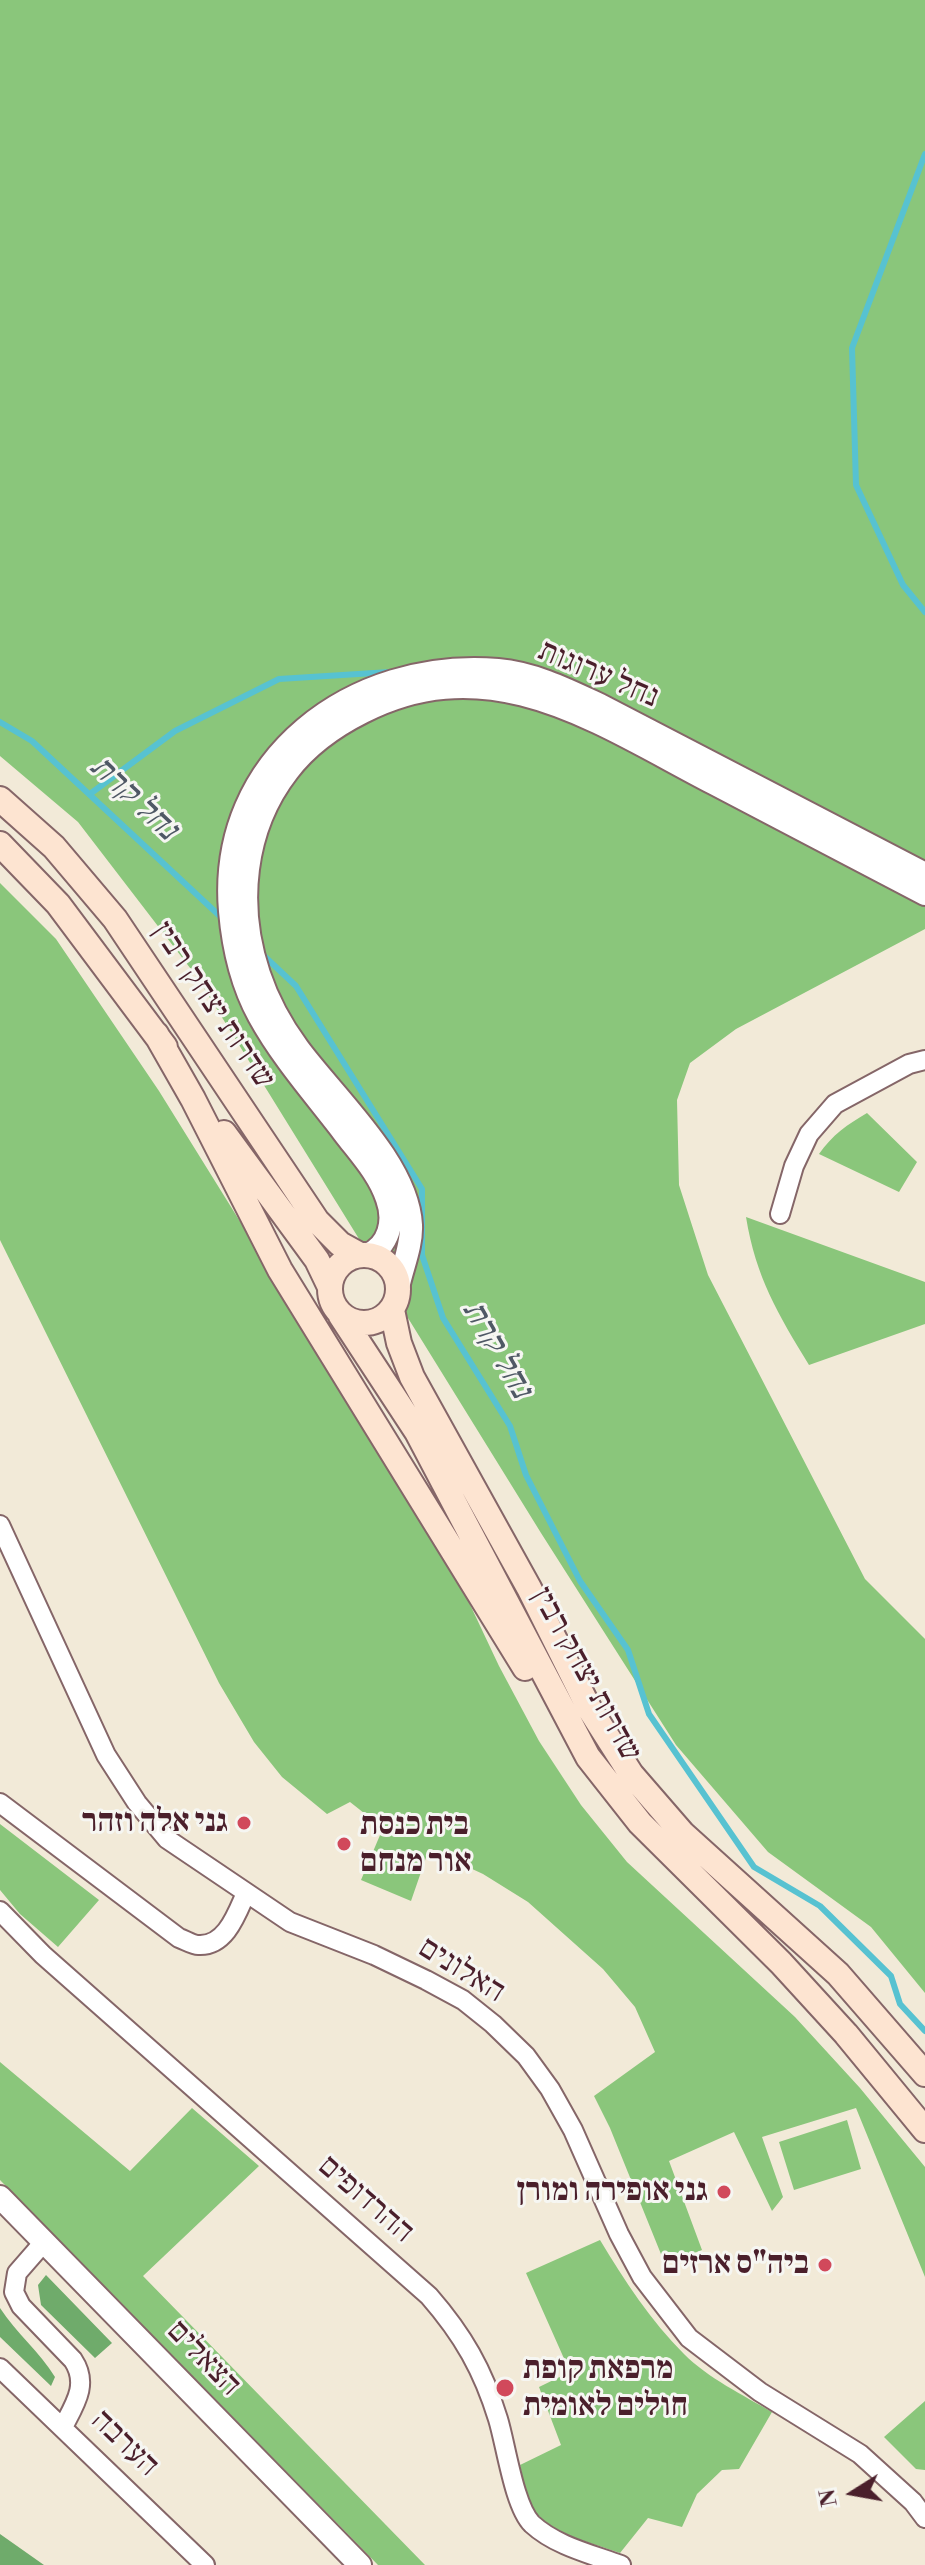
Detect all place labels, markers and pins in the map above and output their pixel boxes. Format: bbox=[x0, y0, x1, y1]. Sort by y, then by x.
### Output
place label: גני אלה וזהר bbox=[82, 1804, 228, 1842]
place label: בית כנסת אור מנחם bbox=[360, 1807, 472, 1882]
marker: גני אלה וזהר bbox=[235, 1814, 253, 1832]
marker: בית כנסת אור מנחם bbox=[335, 1835, 353, 1853]
place label: גני אופירה ומורן bbox=[517, 2173, 708, 2211]
marker: גני אופירה ומורן bbox=[715, 2183, 733, 2201]
place label: ביה"ס ארזים bbox=[662, 2246, 809, 2284]
marker: ביה"ס ארזים bbox=[816, 2256, 834, 2274]
place label: מרפאת קופת חולים לאומית bbox=[523, 2351, 688, 2426]
marker: מרפאת קופת חולים לאומית bbox=[494, 2377, 516, 2399]

